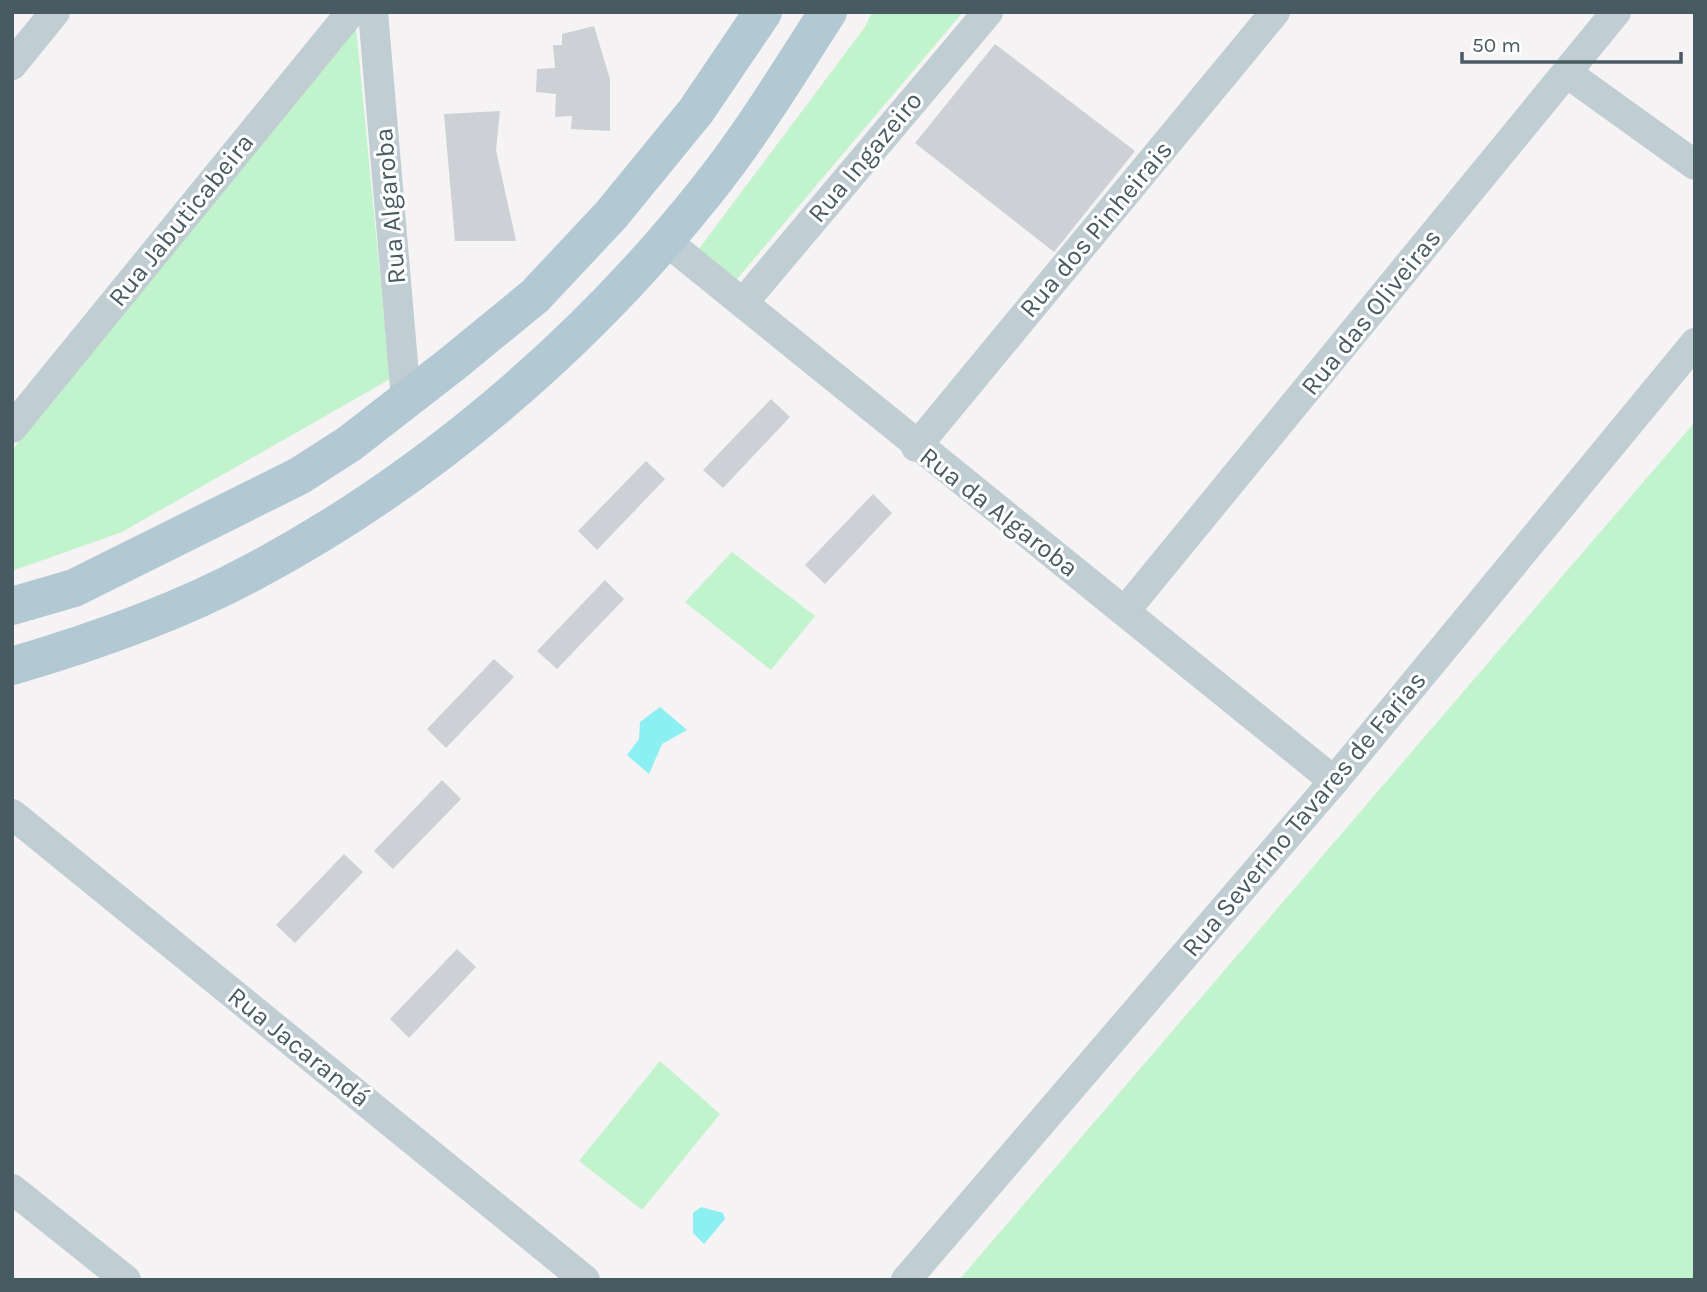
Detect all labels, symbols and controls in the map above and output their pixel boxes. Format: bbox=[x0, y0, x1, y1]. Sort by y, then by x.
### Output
scale bar bbox=[1462, 21, 1681, 65]
text: 50 m bbox=[1472, 33, 1521, 57]
street label: Rua Ingazeiro bbox=[801, 85, 929, 229]
street label: Rua Jabuticabeira bbox=[102, 127, 260, 313]
street label: Rua Algaroba bbox=[368, 127, 412, 285]
street label: Rua dos Pinheirais bbox=[1013, 134, 1179, 324]
street label: Rua das Oliveiras bbox=[1294, 223, 1448, 401]
street label: Rua da Algaroba bbox=[914, 440, 1084, 584]
street label: Rua Severino Tavares de Farias bbox=[1175, 665, 1433, 963]
street label: Rua Jacarandá bbox=[222, 980, 376, 1114]

